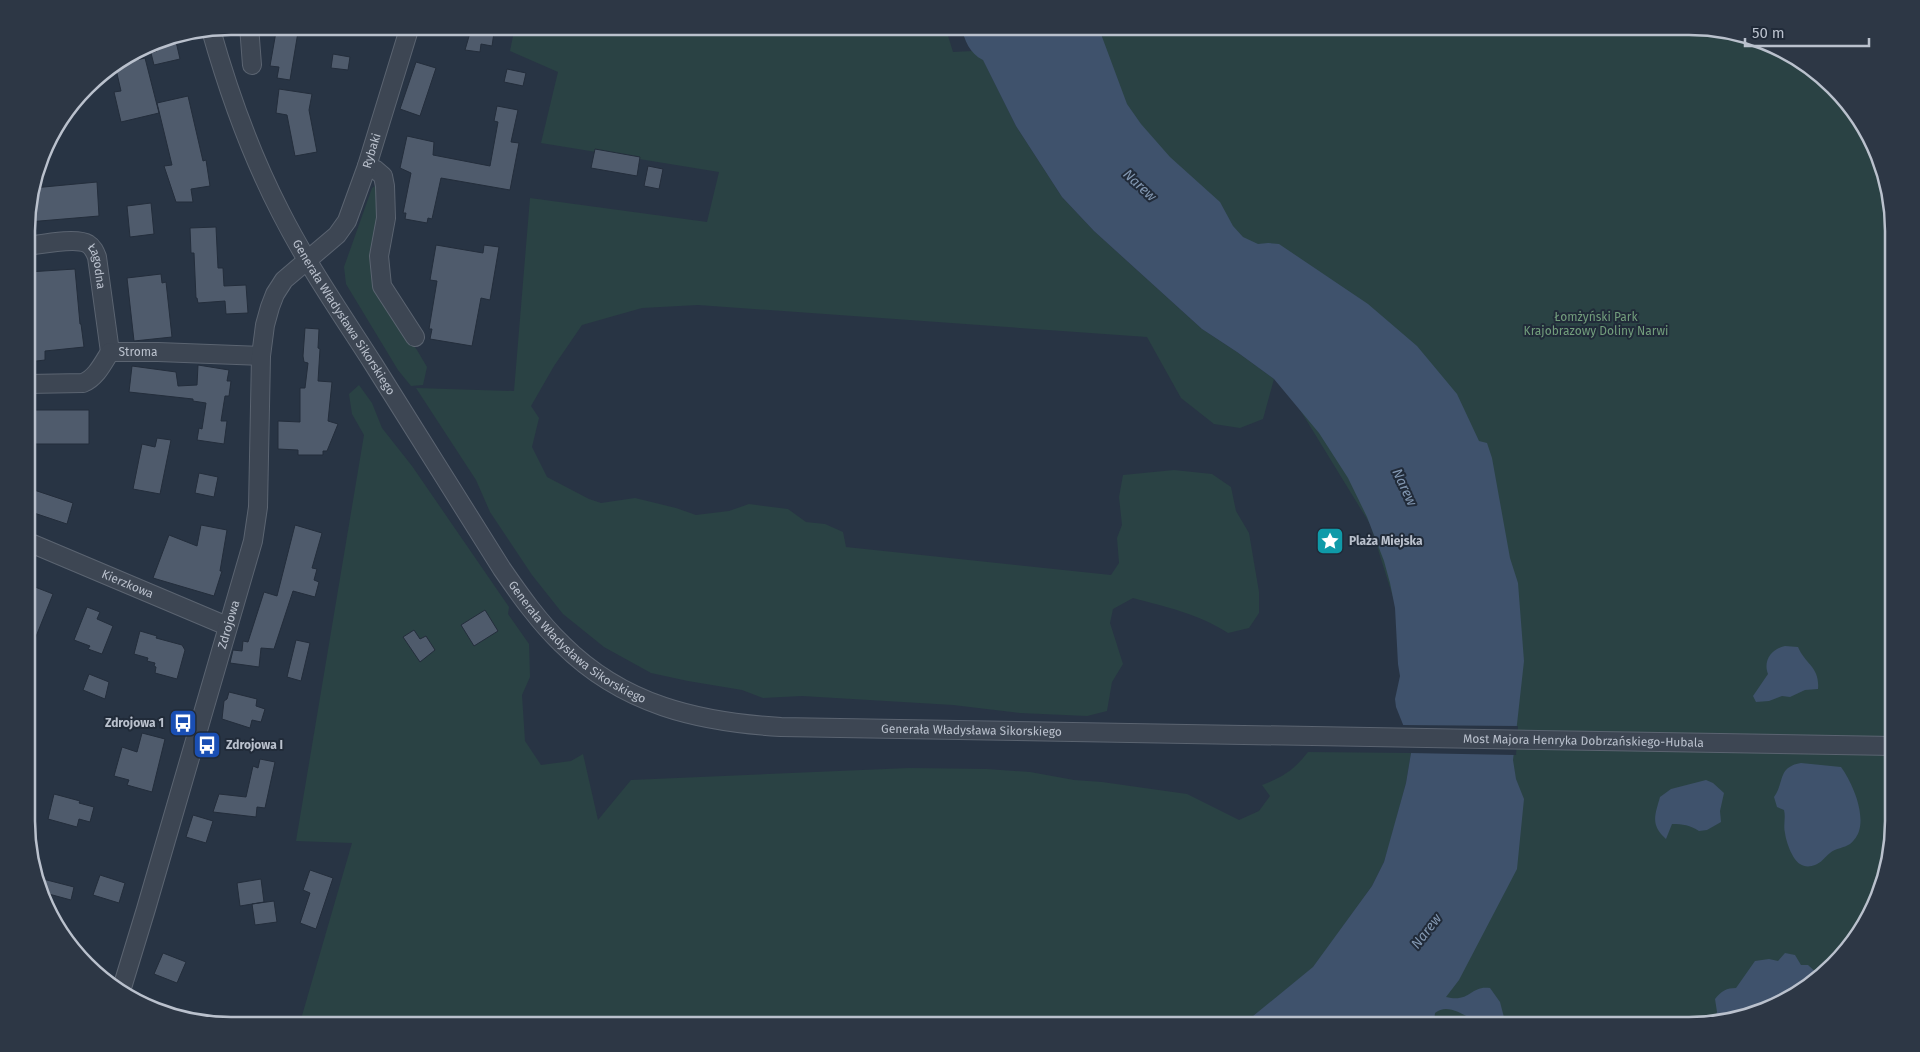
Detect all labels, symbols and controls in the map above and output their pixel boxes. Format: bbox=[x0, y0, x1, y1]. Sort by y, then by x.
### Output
scale bar bbox=[1745, 15, 1869, 47]
text: 50 m bbox=[1752, 24, 1785, 42]
street label: Rybaki bbox=[360, 131, 384, 170]
water label: Narew bbox=[1119, 166, 1161, 206]
street label: Generała Władysława Sikorskiego bbox=[290, 237, 398, 397]
street label: Łagodna bbox=[85, 240, 108, 290]
park label: Łomżyński Park Krajobrazowy Doliny Narwi bbox=[1524, 310, 1668, 338]
street label: Stroma bbox=[118, 345, 158, 359]
water label: Narew bbox=[1388, 466, 1421, 510]
place icon: Plaża Miejska bbox=[1315, 526, 1345, 556]
place label: Plaża Miejska bbox=[1349, 534, 1423, 548]
street label: Kierzkowa bbox=[100, 567, 155, 601]
street label: Generała Władysława Sikorskiego bbox=[506, 578, 648, 706]
street label: Zdrojowa bbox=[215, 599, 242, 650]
bus stop icon: Zdrojowa 1 bbox=[168, 708, 198, 738]
place label: Zdrojowa 1 bbox=[105, 716, 164, 730]
street label: Generała Władysława Sikorskiego bbox=[881, 722, 1062, 739]
bus stop icon: Zdrojowa I bbox=[192, 730, 222, 760]
street label: Most Majora Henryka Dobrzańskiego-Hubala bbox=[1463, 732, 1704, 750]
place label: Zdrojowa I bbox=[226, 738, 283, 752]
water label: Narew bbox=[1408, 910, 1446, 952]

